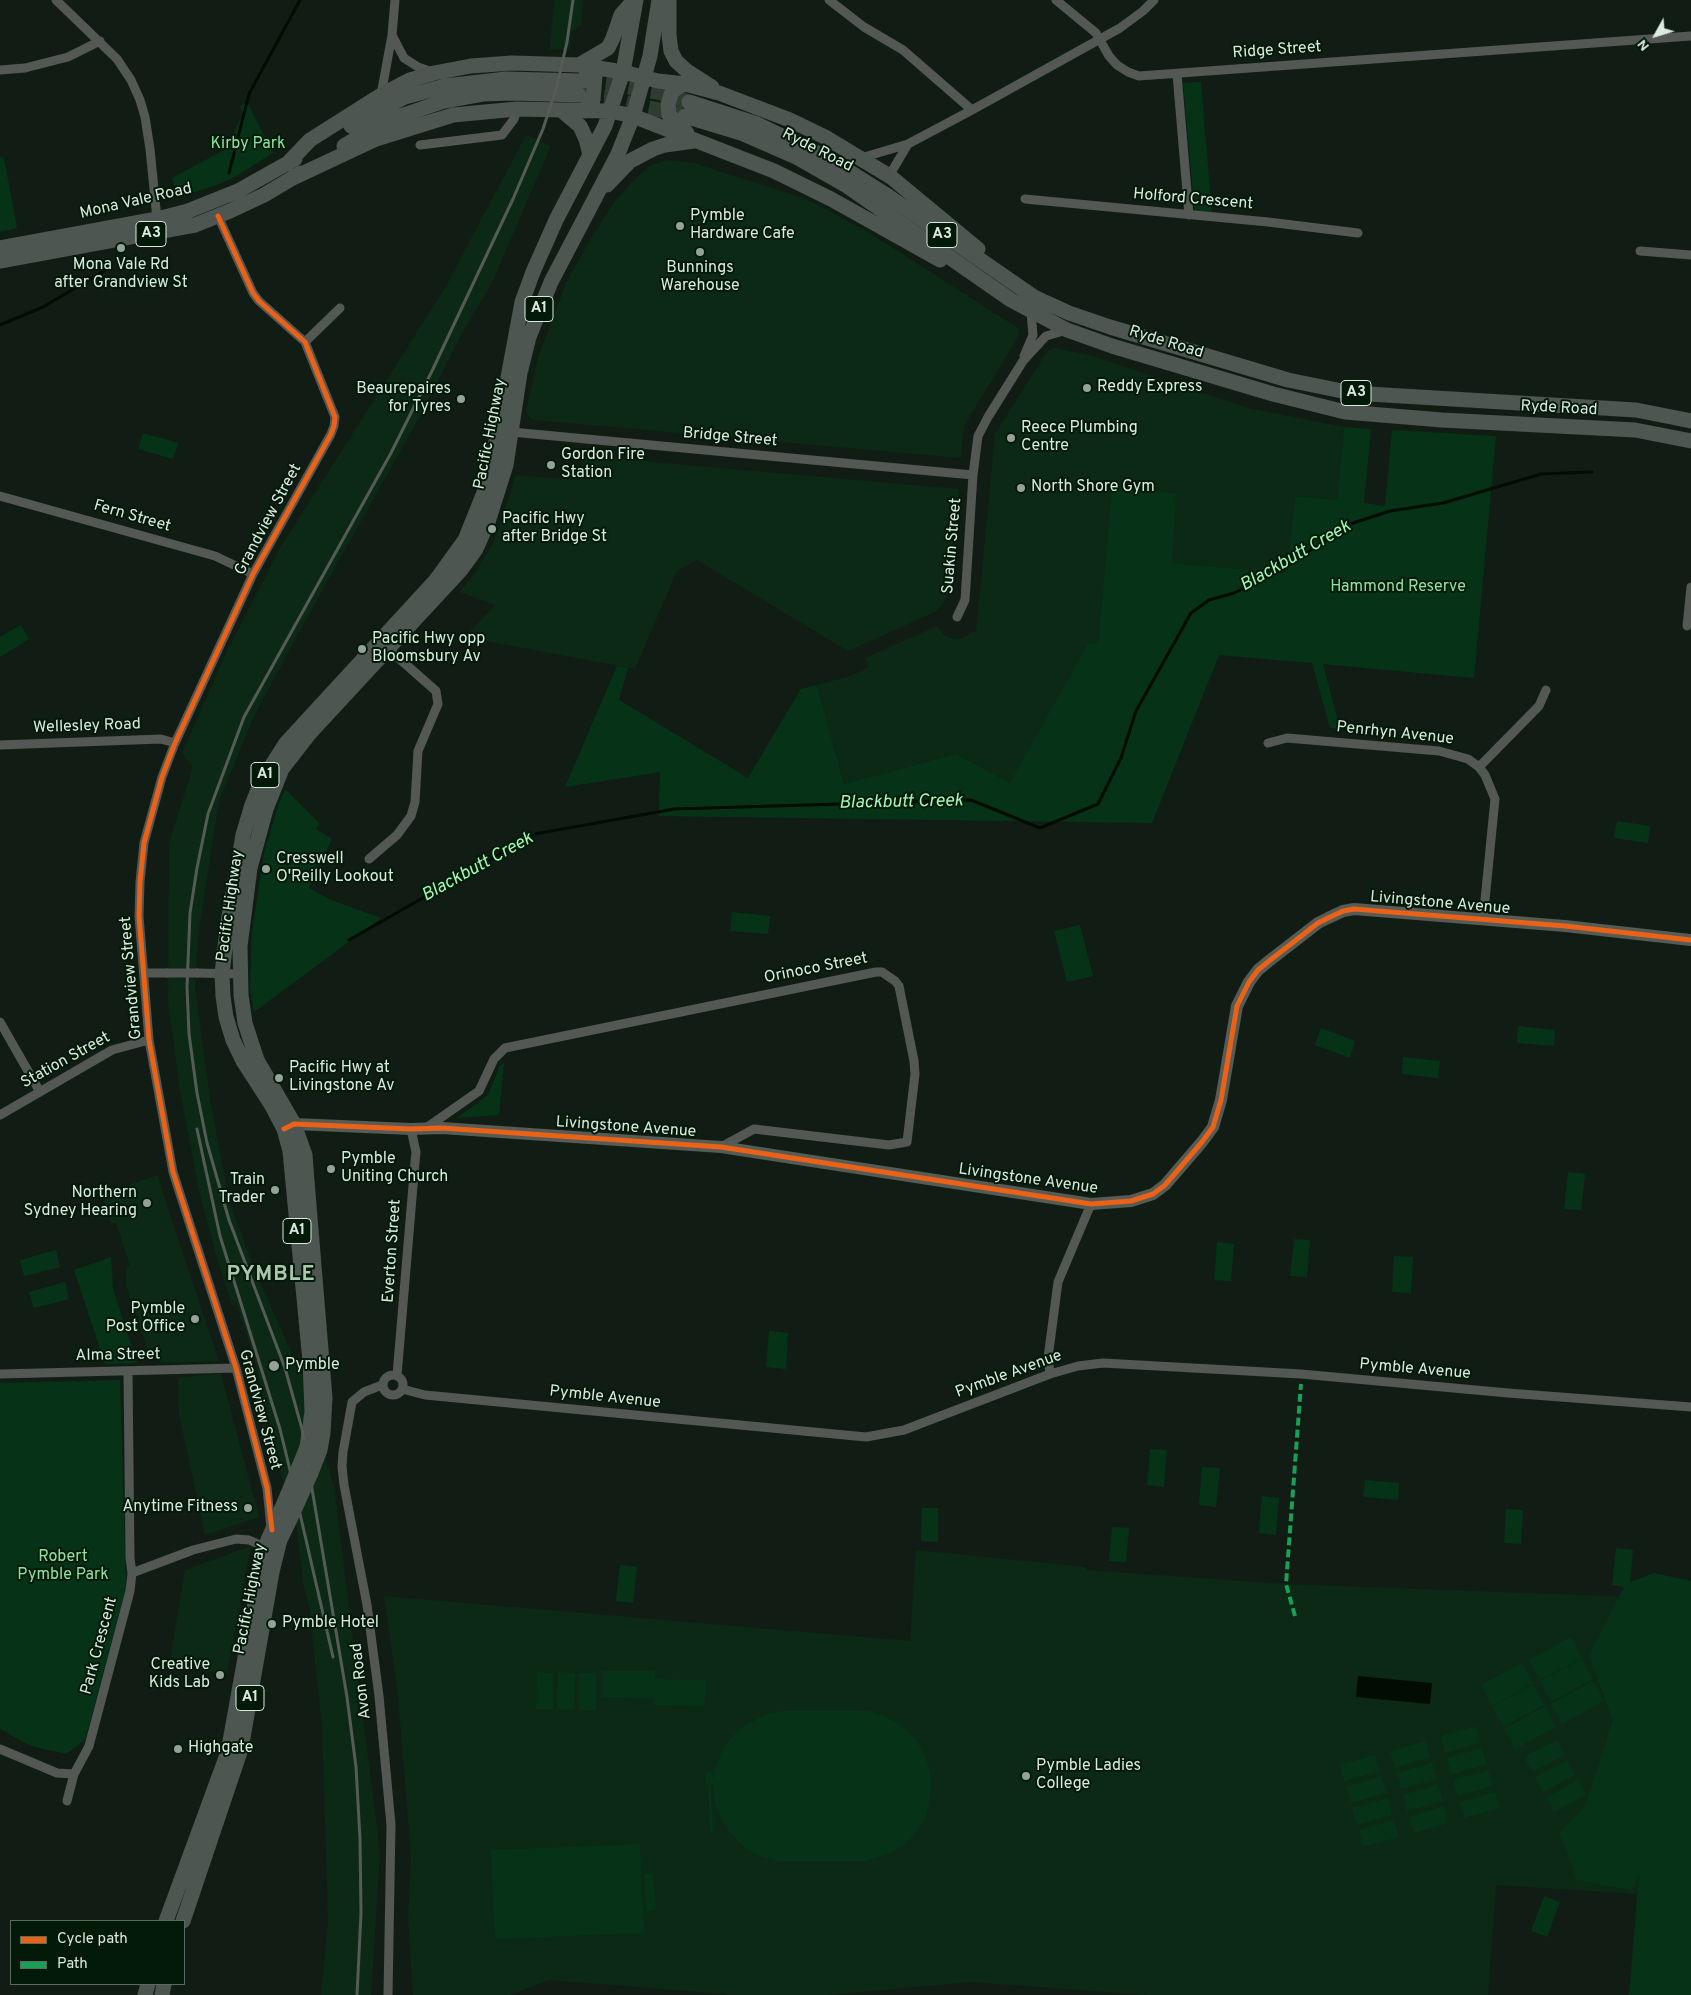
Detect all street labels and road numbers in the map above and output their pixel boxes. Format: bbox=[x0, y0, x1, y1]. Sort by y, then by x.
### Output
street label: Ridge Street bbox=[1232, 38, 1322, 64]
street label: Ryde Road bbox=[778, 125, 856, 177]
street label: Mona Vale Road bbox=[78, 180, 194, 224]
street label: Holford Crescent bbox=[1132, 185, 1254, 215]
road number: A3 bbox=[136, 222, 166, 246]
road number: A3 bbox=[927, 222, 957, 248]
road number: A1 bbox=[525, 296, 553, 322]
street label: Ryde Road bbox=[1126, 323, 1206, 363]
street label: Pacific Highway bbox=[471, 377, 511, 491]
road number: A3 bbox=[1341, 380, 1371, 406]
street label: Ryde Road bbox=[1520, 397, 1598, 421]
street label: Bridge Street bbox=[682, 424, 778, 452]
street label: Grandview Street bbox=[231, 461, 307, 579]
street label: Fern Street bbox=[91, 497, 173, 537]
street label: Suakin Street bbox=[939, 497, 967, 595]
street label: Wellesley Road bbox=[33, 716, 141, 738]
street label: Penrhyn Avenue bbox=[1335, 718, 1455, 750]
road number: A1 bbox=[251, 762, 279, 788]
street label: Pacific Highway bbox=[214, 849, 248, 963]
street label: Livingstone Avenue bbox=[1369, 888, 1511, 920]
street label: Grandview Street bbox=[117, 916, 147, 1040]
street label: Orinoco Street bbox=[763, 950, 869, 988]
street label: Station Street bbox=[18, 1029, 114, 1093]
street label: Livingstone Avenue bbox=[555, 1114, 697, 1142]
street label: Livingstone Avenue bbox=[957, 1161, 1099, 1199]
street label: Everton Street bbox=[380, 1199, 406, 1303]
road number: A1 bbox=[283, 1218, 311, 1244]
street label: Alma Street bbox=[75, 1346, 161, 1366]
street label: Pymble Avenue bbox=[953, 1347, 1065, 1403]
street label: Grandview Street bbox=[234, 1348, 284, 1472]
street label: Pymble Avenue bbox=[1358, 1356, 1472, 1384]
street label: Pymble Avenue bbox=[548, 1383, 662, 1413]
street label: Pacific Highway bbox=[231, 1542, 271, 1656]
street label: Park Crescent bbox=[78, 1595, 122, 1697]
street label: Avon Road bbox=[348, 1642, 376, 1720]
road number: A1 bbox=[236, 1686, 264, 1710]

